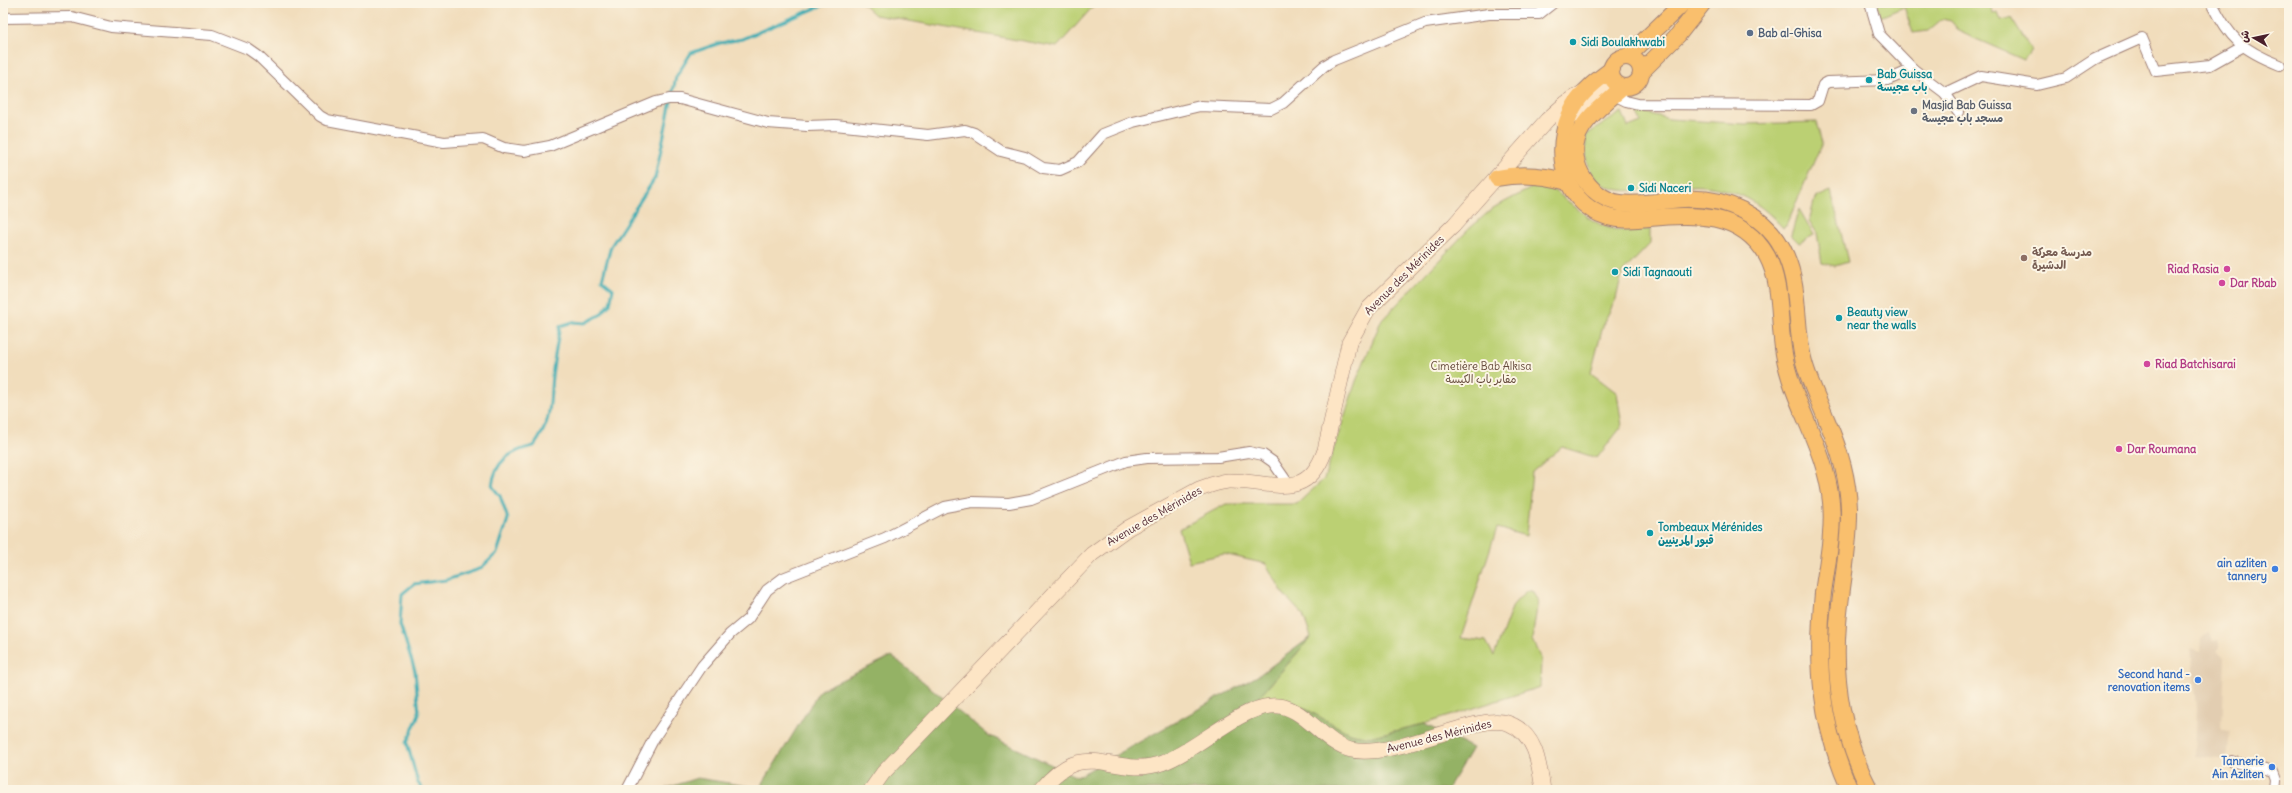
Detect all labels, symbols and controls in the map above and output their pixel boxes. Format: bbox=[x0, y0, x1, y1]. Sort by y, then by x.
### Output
north arrow bbox=[2234, 18, 2274, 58]
place label: Bab al-Ghisa bbox=[1758, 26, 1822, 40]
marker: Bab al-Ghisa bbox=[1745, 28, 1755, 38]
text: ش bbox=[2236, 29, 2252, 44]
place label: Sidi Boulakhwabi bbox=[1581, 35, 1665, 49]
marker: Sidi Boulakhwabi bbox=[1568, 37, 1578, 47]
place label: Bab Guissa باب عجيسة bbox=[1877, 67, 1933, 94]
marker: Bab Guissa باب عجيسة bbox=[1864, 75, 1874, 85]
place label: Masjid Bab Guissa مسجد باب عجيسة bbox=[1922, 98, 2012, 125]
marker: Masjid Bab Guissa مسجد باب عجيسة bbox=[1909, 106, 1919, 116]
place label: Sidi Naceri bbox=[1639, 181, 1691, 195]
marker: Sidi Naceri bbox=[1626, 183, 1636, 193]
street label: Avenue des Mérinides bbox=[1361, 232, 1447, 318]
place label: مدرسة معركة الدشيرة bbox=[2032, 245, 2092, 272]
marker: مدرسة معركة الدشيرة bbox=[2019, 253, 2029, 263]
place label: Riad Rasia bbox=[2167, 262, 2220, 276]
marker: Riad Rasia bbox=[2222, 264, 2232, 274]
place label: Sidi Tagnaouti bbox=[1623, 265, 1692, 280]
marker: Sidi Tagnaouti bbox=[1610, 267, 1620, 277]
place label: Dar Rbab bbox=[2230, 276, 2277, 290]
marker: Dar Rbab bbox=[2217, 278, 2227, 288]
place label: Beauty view near the walls bbox=[1847, 305, 1916, 332]
marker: Beauty view near the walls bbox=[1834, 313, 1844, 323]
place label: Riad Batchisarai bbox=[2155, 357, 2236, 371]
park label: Cimetière Bab Alkisa مقابر باب الكيسة bbox=[1430, 359, 1532, 387]
marker: Riad Batchisarai bbox=[2142, 359, 2152, 369]
place label: Dar Roumana bbox=[2127, 442, 2197, 456]
marker: Dar Roumana bbox=[2114, 444, 2124, 454]
street label: Avenue des Mérinides bbox=[1104, 483, 1204, 549]
place label: Tombeaux Mérénides قبور المرينيين bbox=[1658, 520, 1763, 548]
marker: Tombeaux Mérénides قبور المرينيين bbox=[1645, 528, 1655, 538]
place label: ain azliten tannery bbox=[2217, 556, 2268, 584]
marker: ain azliten tannery bbox=[2270, 564, 2280, 574]
place label: Second hand - renovation items bbox=[2108, 667, 2190, 694]
marker: Second hand - renovation items bbox=[2193, 675, 2203, 685]
street label: Avenue des Mérinides bbox=[1385, 716, 1493, 756]
place label: Tannerie Ain Azliten bbox=[2212, 754, 2265, 781]
marker: Tannerie Ain Azliten bbox=[2267, 762, 2277, 772]

